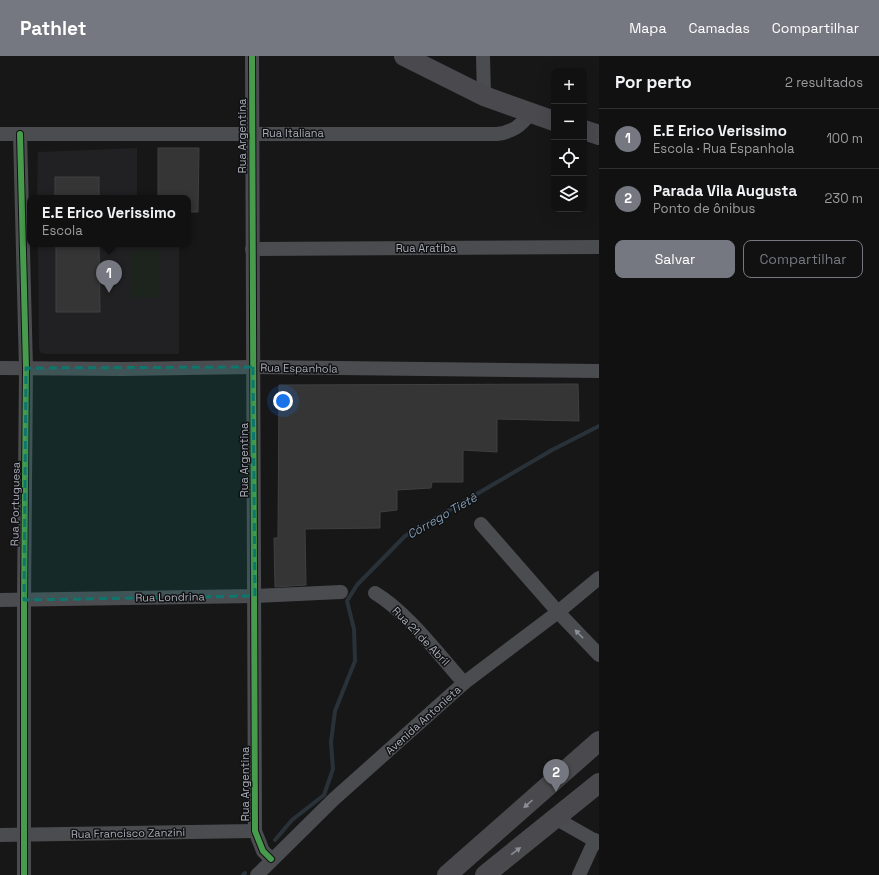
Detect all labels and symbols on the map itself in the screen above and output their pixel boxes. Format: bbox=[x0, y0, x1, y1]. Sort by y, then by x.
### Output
street label: Rua Argentina bbox=[235, 98, 249, 173]
street label: Rua Italiana bbox=[262, 126, 324, 140]
street label: Rua Aratiba bbox=[396, 241, 457, 255]
pin: 1 bbox=[96, 260, 122, 293]
street label: Rua Espanhola bbox=[260, 360, 339, 376]
your location bbox=[273, 391, 293, 411]
street label: Rua Argentina bbox=[237, 422, 251, 497]
street label: Rua Portuguesa bbox=[7, 461, 23, 546]
water label: Córrego Tietê bbox=[404, 489, 481, 542]
street label: Rua Londrina bbox=[135, 589, 205, 605]
street label: Rua 21 de Abril bbox=[389, 604, 453, 668]
one-way arrow bbox=[574, 629, 583, 639]
street label: Avenida Antonieta bbox=[382, 682, 464, 758]
street label: Rua Argentina bbox=[238, 746, 252, 821]
pin: 2 bbox=[543, 759, 569, 792]
one-way arrow bbox=[523, 799, 533, 808]
street label: Rua Francisco Zanzini bbox=[71, 825, 186, 841]
one-way arrow bbox=[510, 847, 521, 855]

